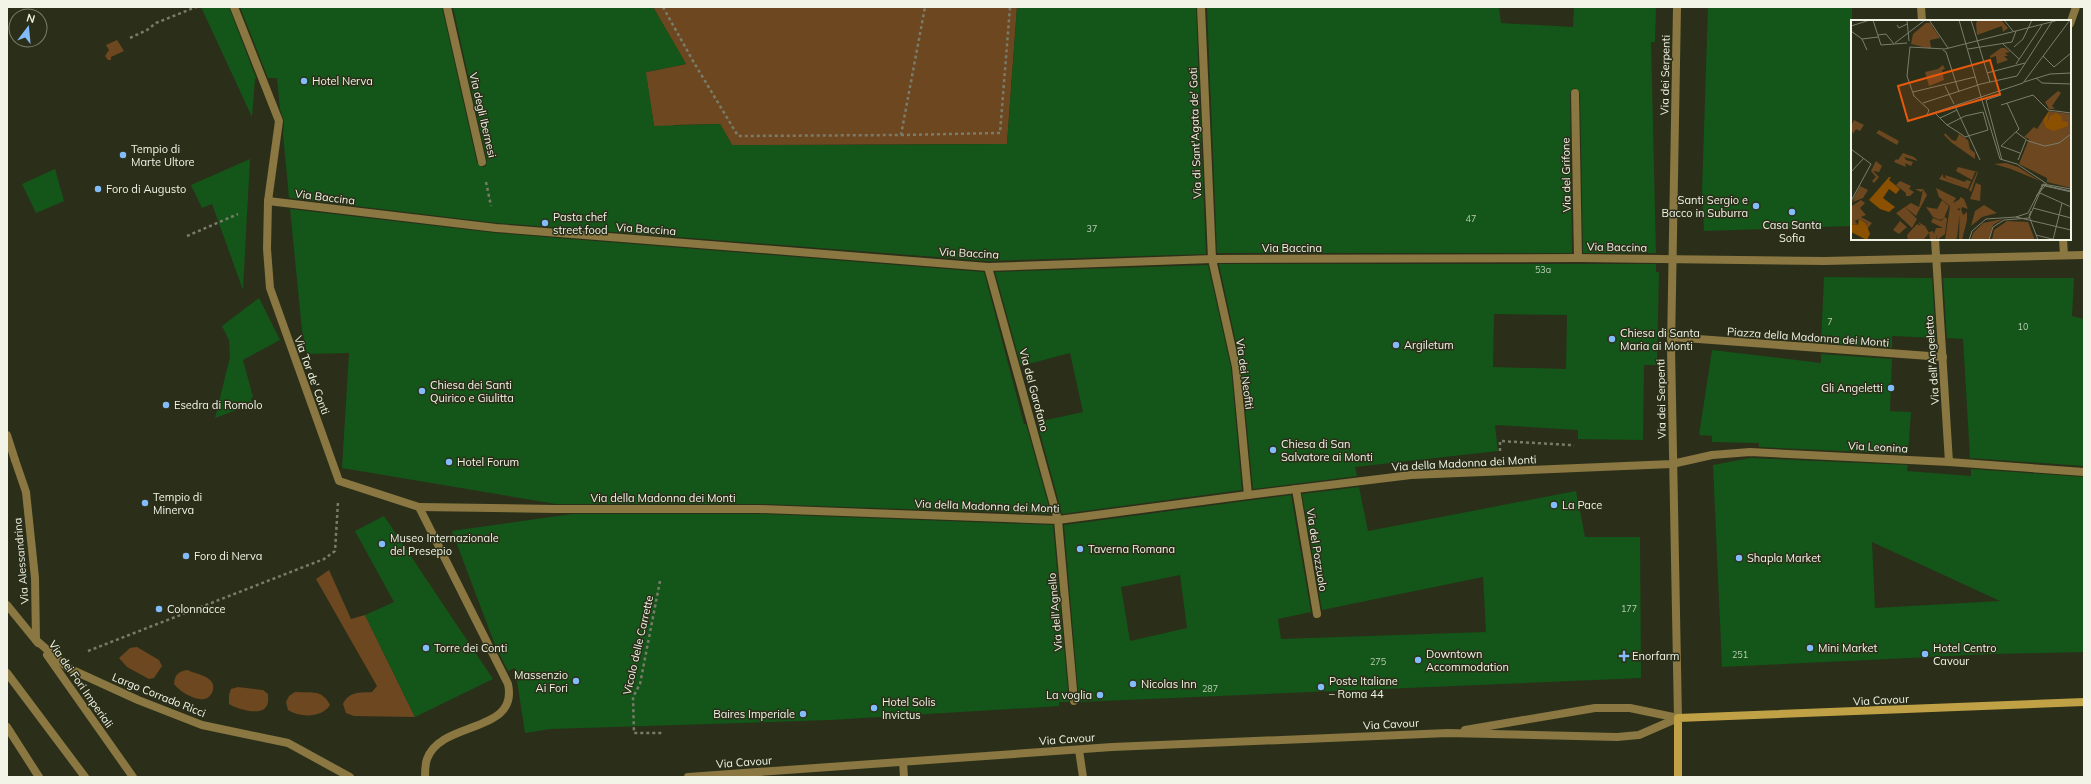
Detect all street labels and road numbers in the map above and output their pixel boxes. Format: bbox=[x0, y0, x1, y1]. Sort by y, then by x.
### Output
street label: Via dei Serpenti bbox=[1657, 35, 1673, 115]
street label: Via di Sant'Agata de' Goti bbox=[1186, 67, 1204, 199]
street label: Via degli Ibernesi bbox=[466, 71, 500, 159]
street label: Via del Grifone bbox=[1558, 137, 1574, 213]
street label: Via Baccina bbox=[294, 186, 356, 208]
street label: Via Baccina bbox=[615, 220, 677, 238]
street label: Via Baccina bbox=[1587, 239, 1647, 255]
street label: Via Baccina bbox=[1262, 241, 1322, 255]
street label: Via Baccina bbox=[939, 244, 999, 262]
street label: Via dell'Angeletto bbox=[1922, 315, 1942, 405]
street label: Piazza della Madonna dei Monti bbox=[1726, 324, 1890, 350]
street label: Via Tor de' Conti bbox=[291, 334, 333, 416]
street label: Via dei Neofiti bbox=[1233, 338, 1257, 410]
street label: Via del Garofano bbox=[1016, 347, 1052, 433]
street label: Via dei Serpenti bbox=[1653, 359, 1669, 439]
street label: Via Leonina bbox=[1848, 438, 1908, 456]
street label: Via della Madonna dei Monti bbox=[1391, 452, 1537, 474]
street label: Via della Madonna dei Monti bbox=[590, 491, 736, 505]
street label: Via della Madonna dei Monti bbox=[914, 496, 1060, 516]
street label: Via del Pozzuolo bbox=[1304, 507, 1330, 593]
street label: Via Alessandrina bbox=[10, 517, 32, 605]
street label: Via dell'Agnello bbox=[1045, 572, 1065, 652]
street label: Vicolo delle Carrette bbox=[620, 594, 656, 696]
street label: Via dei Fori Imperiali bbox=[46, 638, 116, 730]
street label: Largo Corrado Ricci bbox=[110, 670, 208, 720]
street label: Via Cavour bbox=[1853, 692, 1909, 708]
street label: Via Cavour bbox=[1363, 716, 1419, 732]
street label: Via Cavour bbox=[1039, 730, 1095, 748]
street label: Via Cavour bbox=[716, 753, 772, 771]

